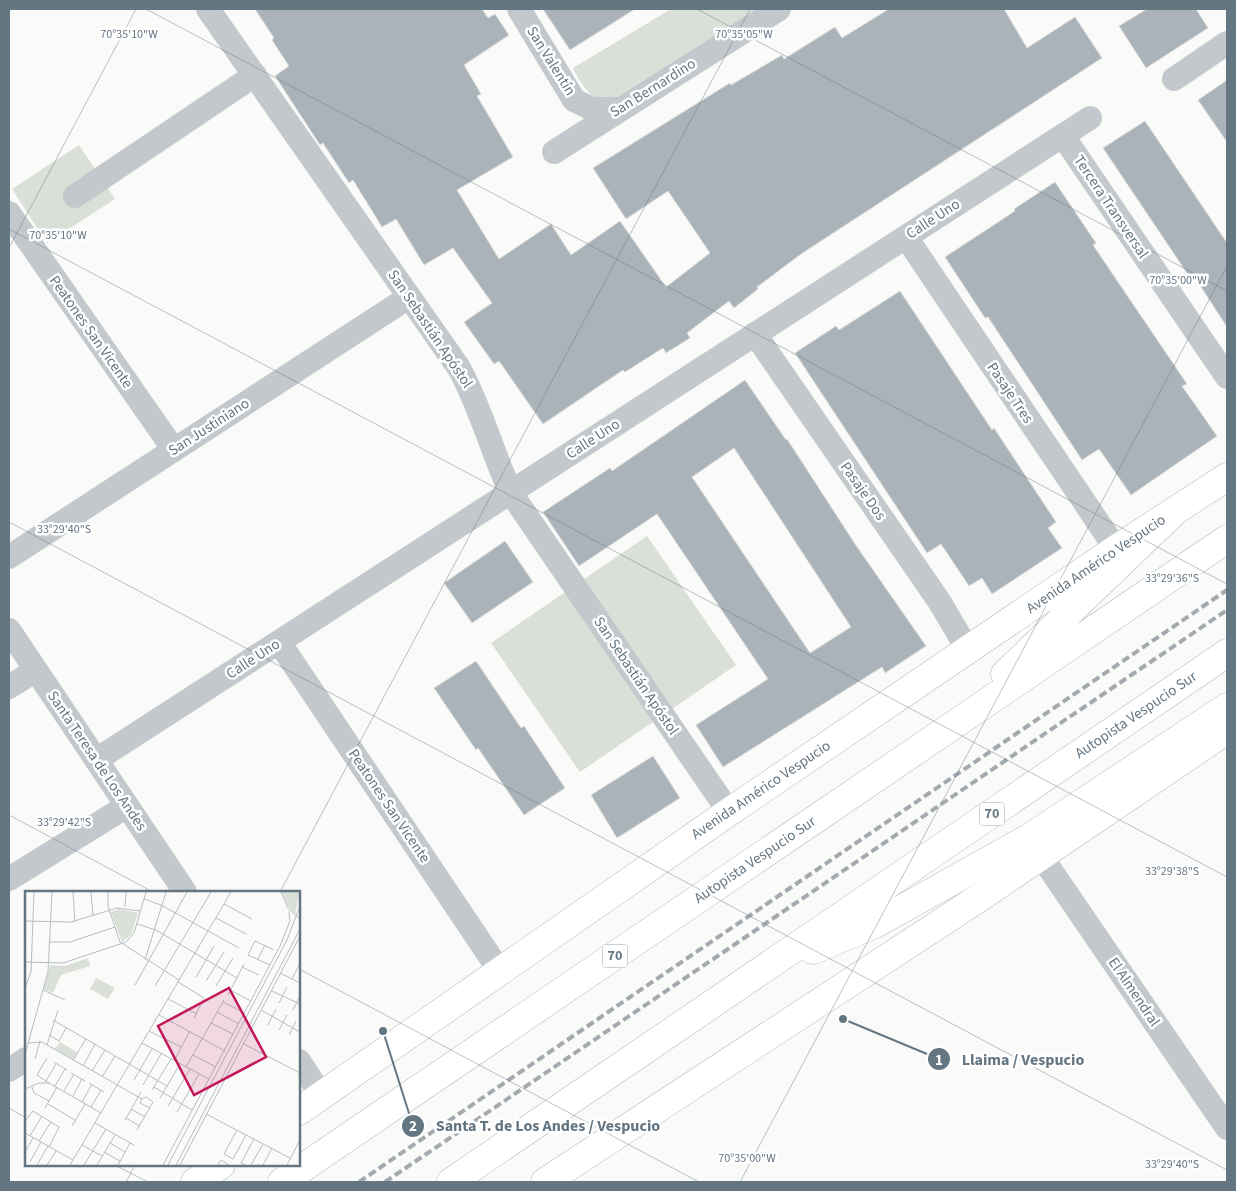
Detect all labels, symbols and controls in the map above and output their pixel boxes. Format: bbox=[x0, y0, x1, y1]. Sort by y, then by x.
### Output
street label: San Valentín bbox=[521, 22, 581, 100]
text: 70°35'10"W bbox=[100, 26, 158, 43]
text: 70°35'05"W bbox=[715, 26, 773, 43]
street label: San Bernardino bbox=[606, 53, 700, 123]
street label: Tercera Transversal bbox=[1069, 151, 1153, 263]
street label: Calle Uno bbox=[902, 194, 964, 244]
text: 70°35'10"W bbox=[29, 227, 87, 244]
street label: San Sebastián Apóstol bbox=[382, 266, 478, 393]
street label: Peatones San Vicente bbox=[44, 271, 138, 393]
text: 70°35'00"W bbox=[1149, 272, 1207, 289]
street label: Pasaje Tres bbox=[982, 358, 1038, 428]
street label: San Justiniano bbox=[164, 393, 254, 461]
street label: Calle Uno bbox=[562, 414, 624, 464]
street label: Pasaje Dos bbox=[835, 458, 891, 524]
street label: Avenida Américo Vespucio bbox=[1022, 509, 1170, 619]
text: 33°29'40"S bbox=[37, 521, 91, 538]
text: 33°29'36"S bbox=[1145, 570, 1199, 587]
street label: San Sebastián Apóstol bbox=[588, 613, 684, 740]
street label: Calle Uno bbox=[222, 634, 284, 684]
street label: Autopista Vespucio Sur bbox=[1071, 666, 1202, 764]
street label: Santa Teresa de Los Andes bbox=[42, 687, 152, 835]
street label: Avenida Américo Vespucio bbox=[687, 735, 835, 845]
street label: Peatones San Vicente bbox=[343, 745, 435, 867]
road number: 70 bbox=[980, 802, 1004, 826]
street label: Autopista Vespucio Sur bbox=[690, 811, 821, 909]
text: 33°29'42"S bbox=[37, 814, 91, 831]
text: 33°29'38"S bbox=[1145, 863, 1199, 880]
inset map bbox=[25, 891, 300, 1166]
road number: 70 bbox=[602, 944, 628, 968]
street label: El Almendral bbox=[1103, 953, 1165, 1031]
callout: Llaima / Vespucio bbox=[927, 1044, 1094, 1075]
text: Llaima / Vespucio bbox=[962, 1049, 1084, 1071]
text: 1 bbox=[935, 1050, 943, 1071]
callout: Santa T. de Los Andes / Vespucio bbox=[401, 1110, 670, 1141]
text: Santa T. de Los Andes / Vespucio bbox=[436, 1115, 660, 1137]
text: 2 bbox=[409, 1116, 417, 1137]
text: 70°35'00"W bbox=[718, 1150, 776, 1167]
text: 33°29'40"S bbox=[1145, 1156, 1199, 1173]

